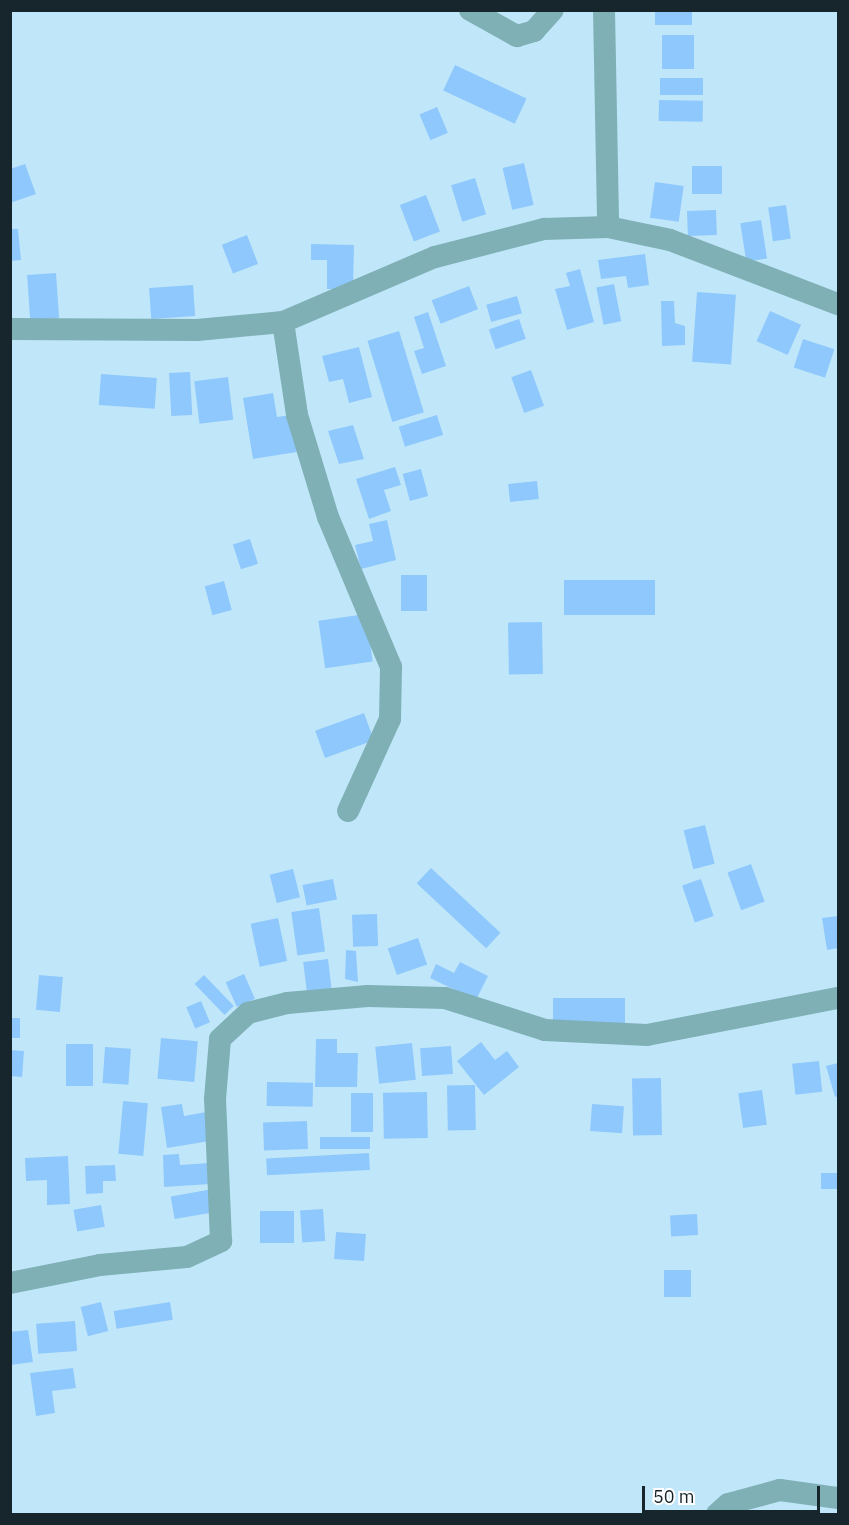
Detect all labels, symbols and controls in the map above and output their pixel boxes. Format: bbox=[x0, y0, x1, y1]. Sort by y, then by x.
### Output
scale bar bbox=[645, 1474, 824, 1512]
text: 50 m bbox=[653, 1485, 695, 1508]

